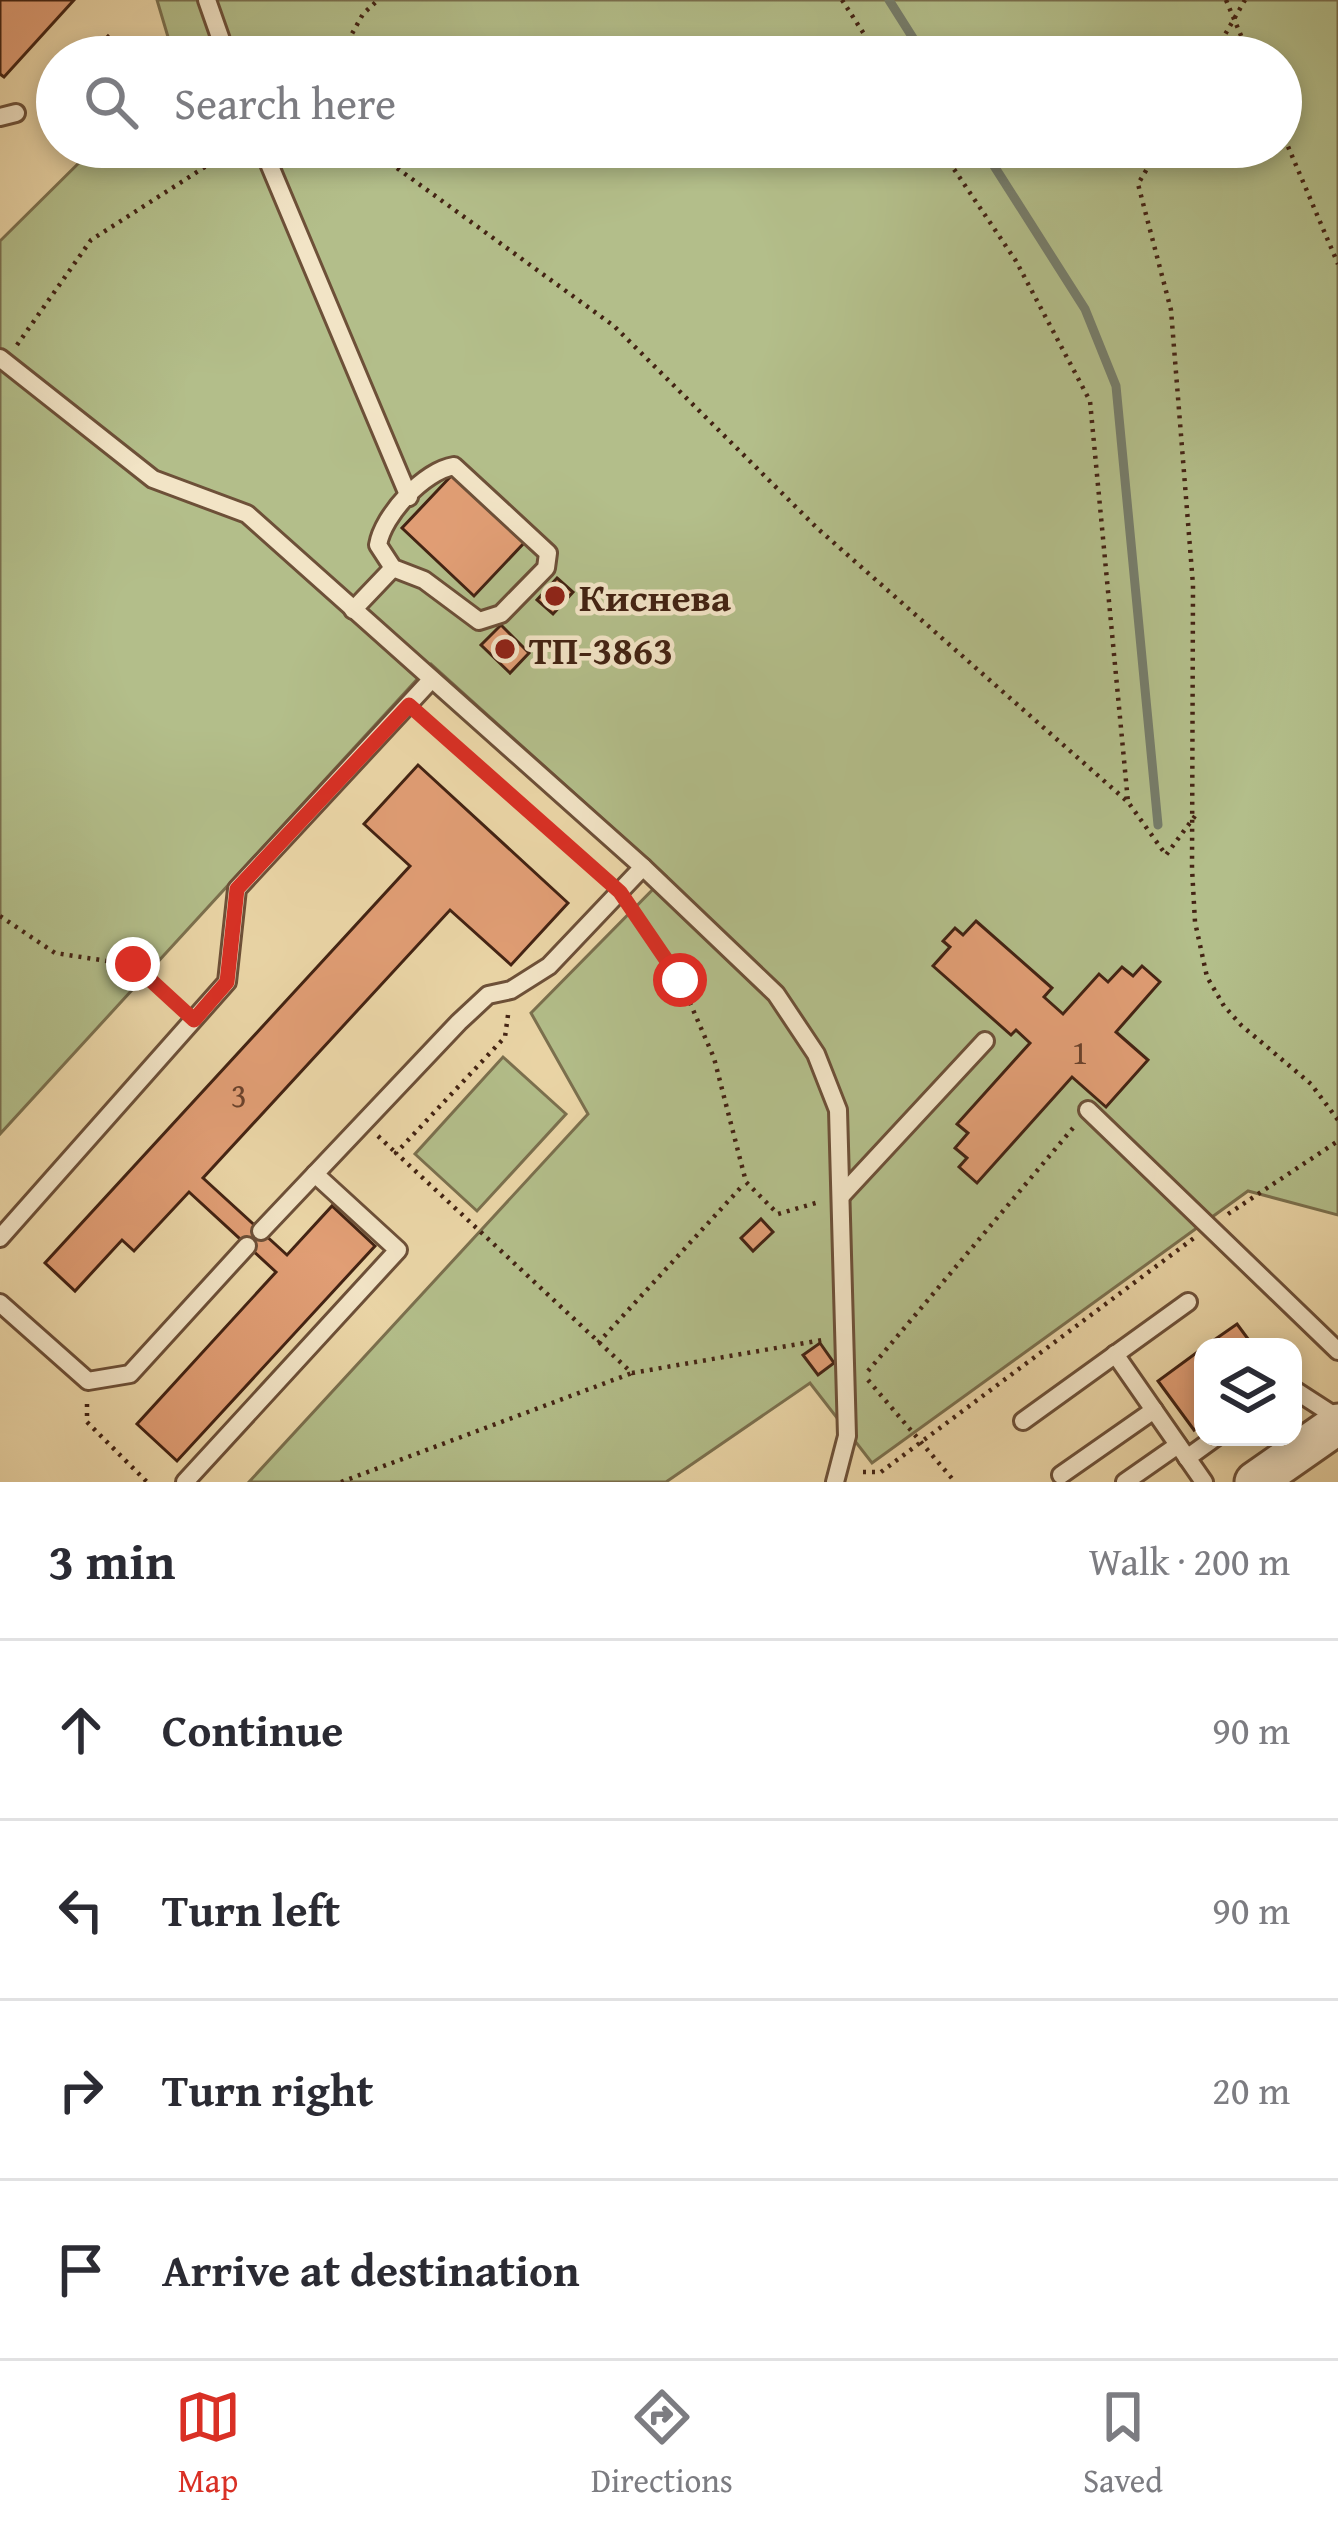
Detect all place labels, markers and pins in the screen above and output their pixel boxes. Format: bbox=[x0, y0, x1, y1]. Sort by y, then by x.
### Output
place label: Киснева bbox=[579, 568, 731, 625]
marker: Киснева bbox=[542, 583, 568, 609]
place label: ТП-3863 bbox=[529, 621, 673, 678]
marker: ТП-3863 bbox=[492, 636, 518, 662]

